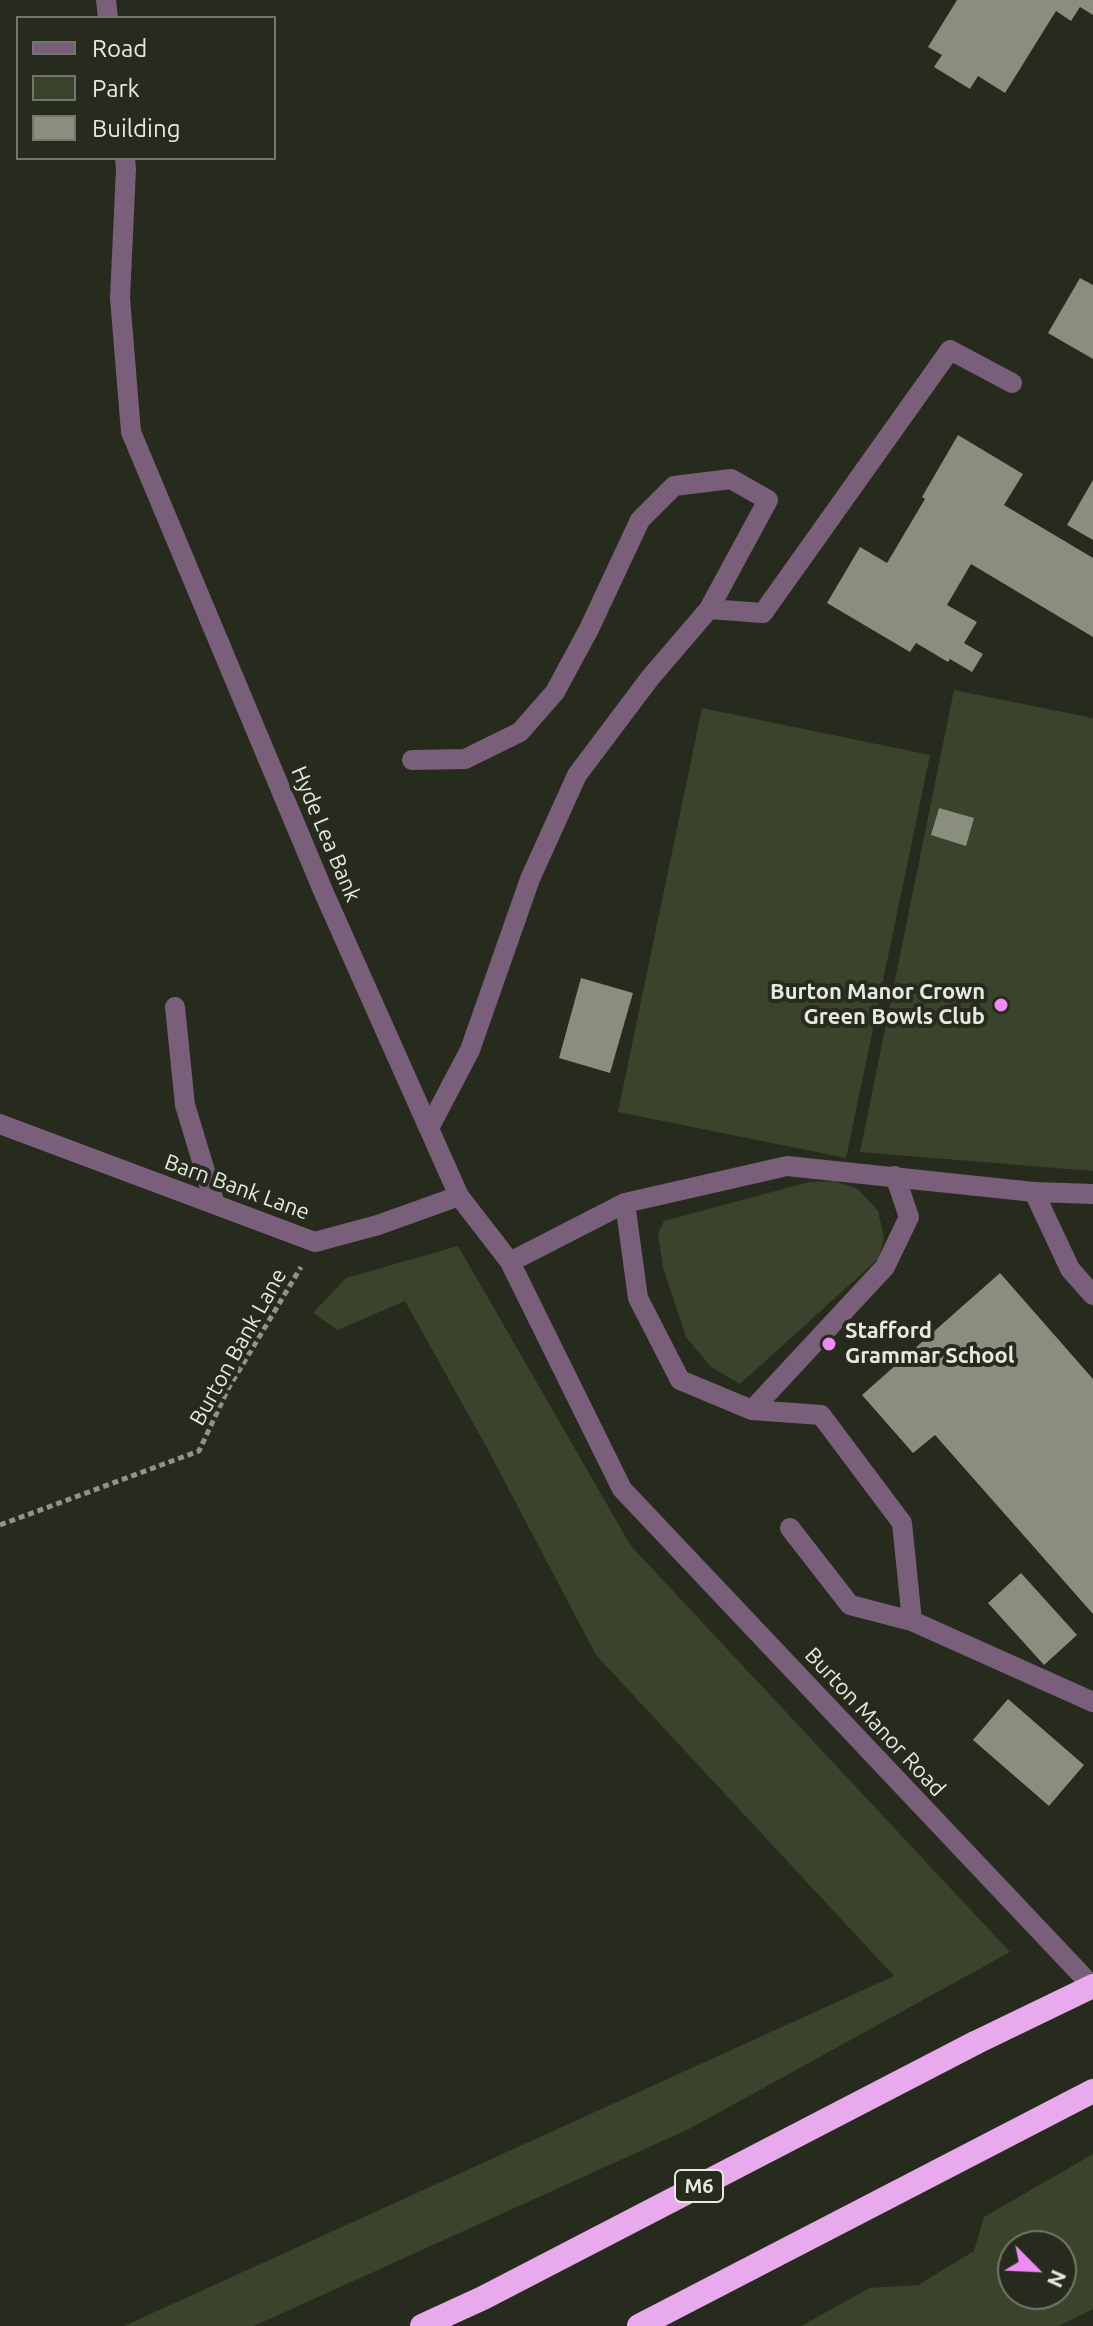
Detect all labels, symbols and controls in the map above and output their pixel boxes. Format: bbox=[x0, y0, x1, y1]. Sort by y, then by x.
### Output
legend bbox=[16, 16, 276, 160]
text: Road bbox=[92, 35, 147, 62]
text: Park bbox=[92, 75, 140, 102]
text: Building bbox=[92, 115, 180, 142]
street label: Hyde Lea Bank bbox=[286, 762, 366, 906]
place label: Burton Manor Crown Green Bowls Club bbox=[770, 979, 985, 1030]
marker: Burton Manor Crown Green Bowls Club bbox=[992, 996, 1010, 1014]
street label: Barn Bank Lane bbox=[161, 1149, 313, 1225]
street label: Burton Bank Lane bbox=[184, 1264, 292, 1430]
place label: Stafford Grammar School bbox=[845, 1318, 1014, 1370]
marker: Stafford Grammar School bbox=[820, 1335, 838, 1353]
street label: Burton Manor Road bbox=[799, 1642, 951, 1802]
road number: M6 bbox=[675, 2170, 723, 2202]
north arrow bbox=[997, 2230, 1077, 2310]
text: N bbox=[1043, 2267, 1072, 2292]

